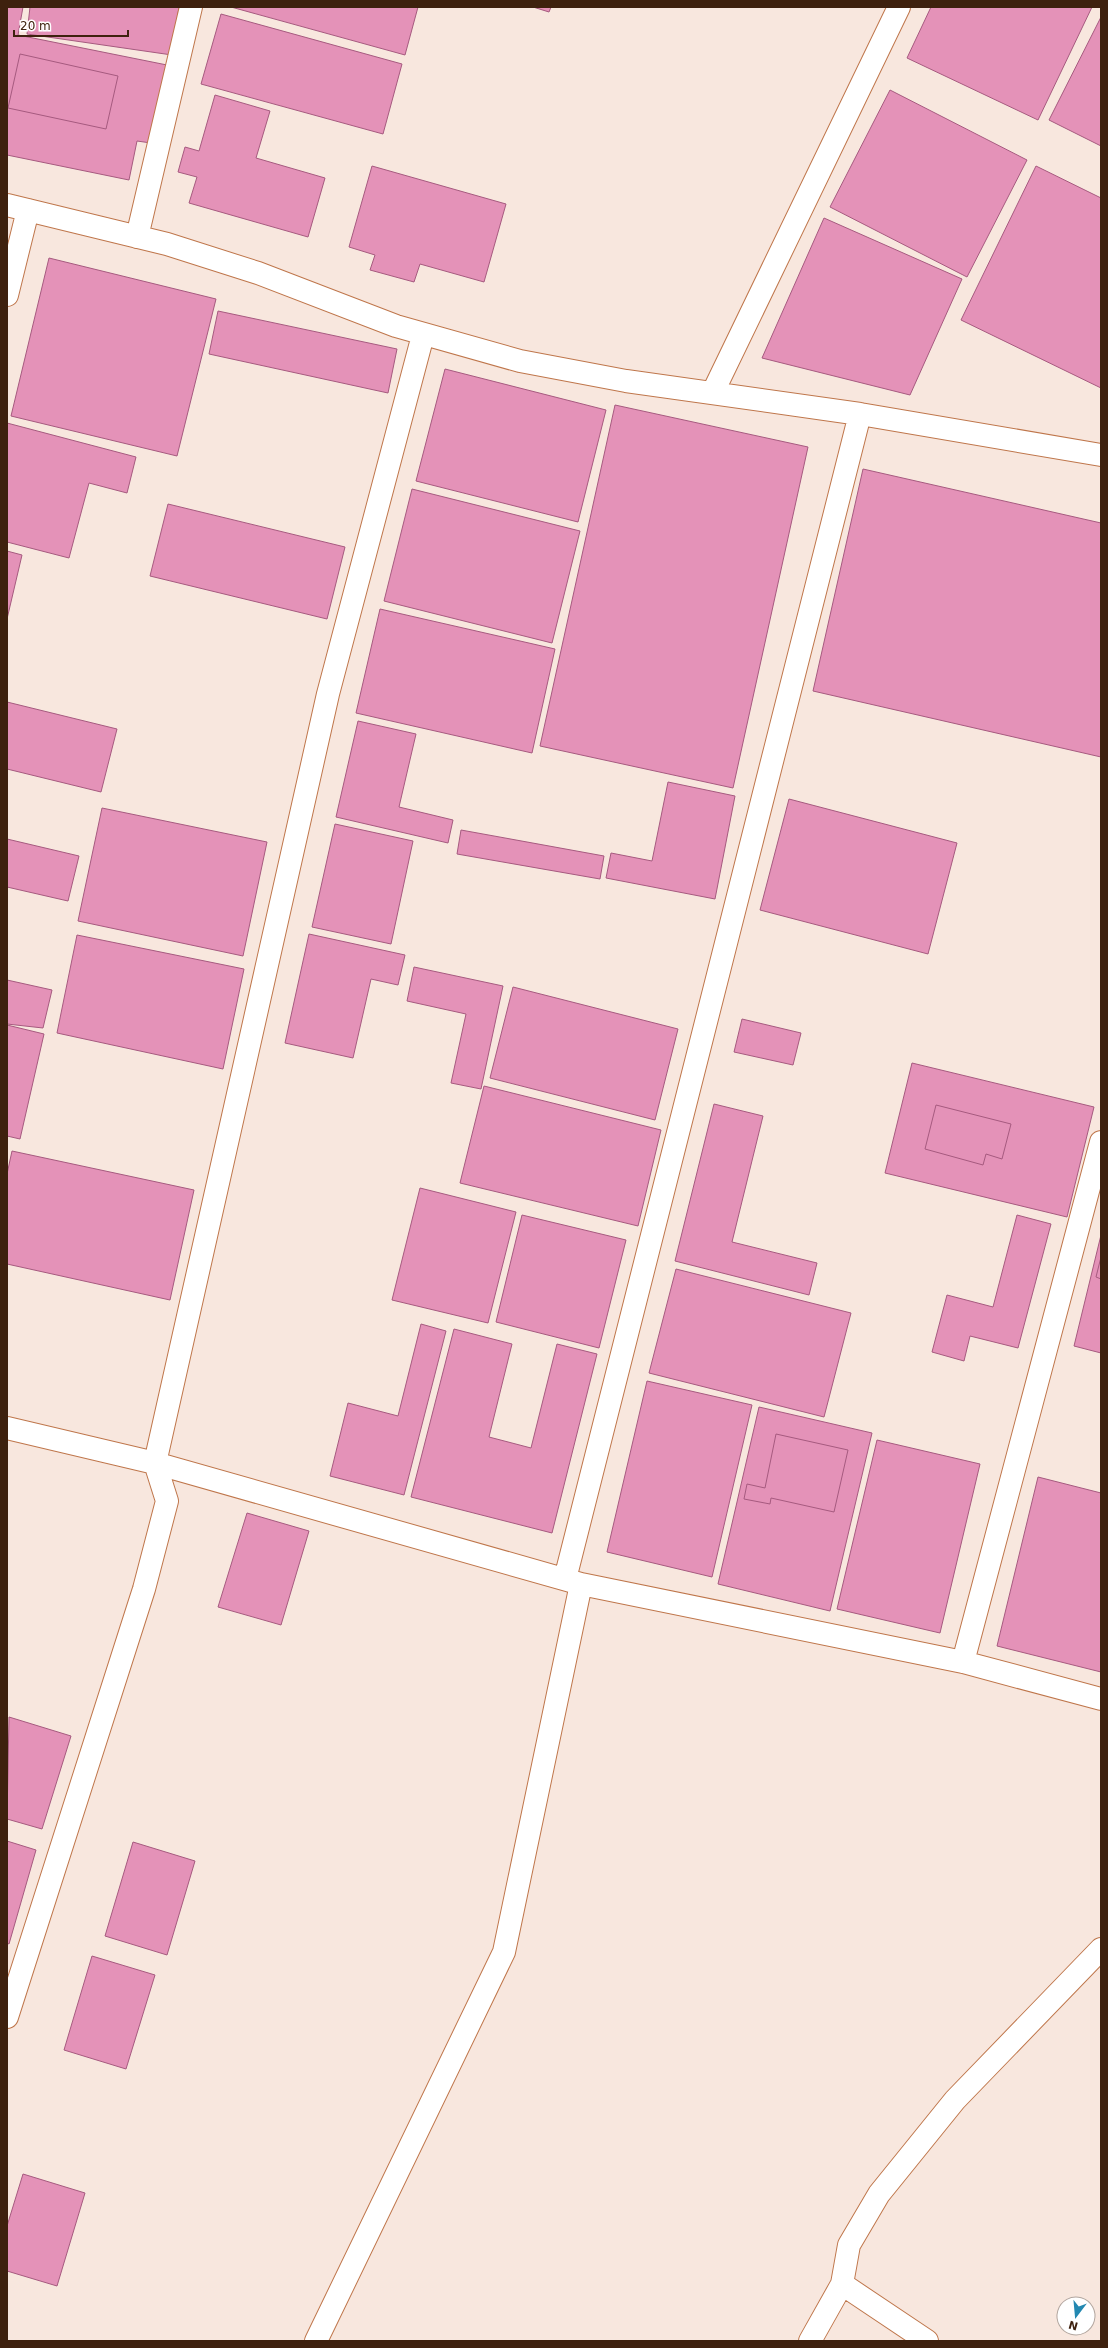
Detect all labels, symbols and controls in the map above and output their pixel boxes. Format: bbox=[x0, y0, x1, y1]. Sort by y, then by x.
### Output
scale bar bbox=[14, 12, 128, 38]
text: 20 m bbox=[20, 19, 51, 33]
north arrow bbox=[1056, 2296, 1096, 2336]
text: N bbox=[1067, 2318, 1080, 2333]

